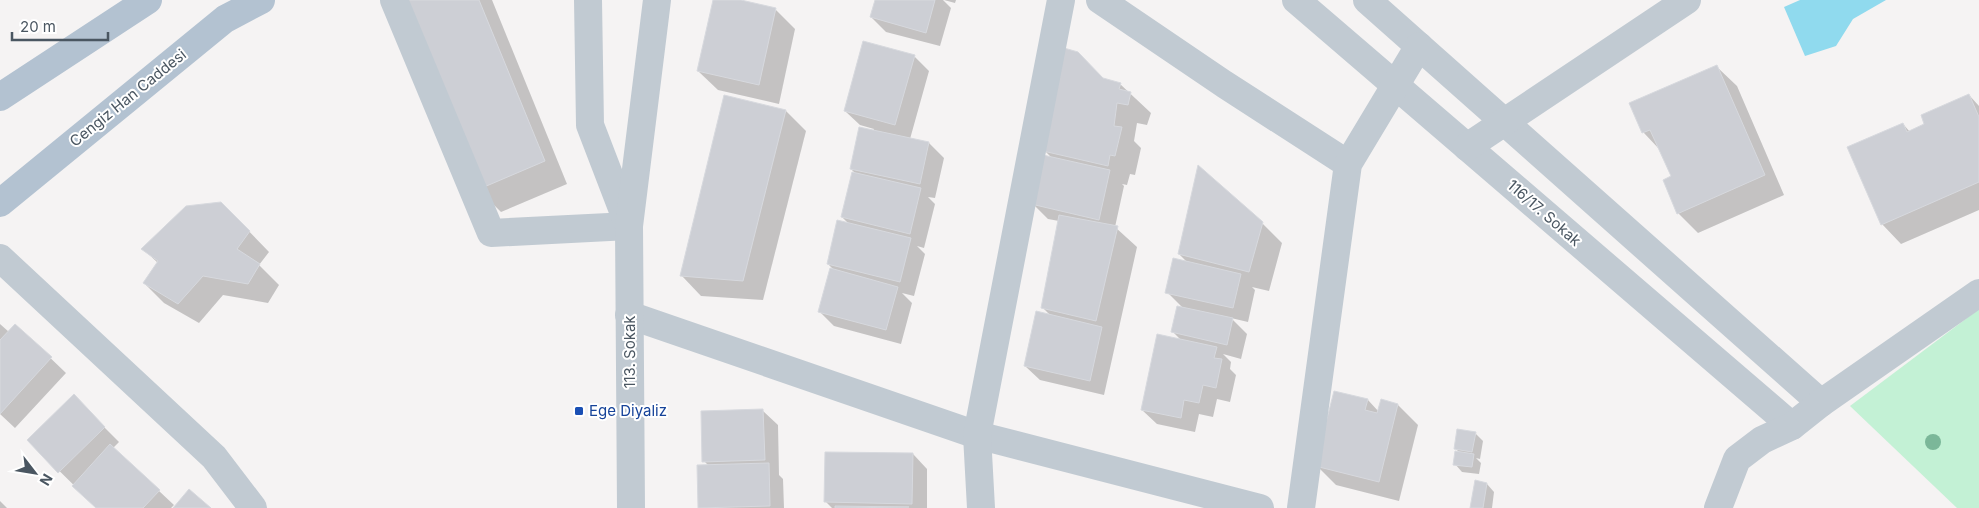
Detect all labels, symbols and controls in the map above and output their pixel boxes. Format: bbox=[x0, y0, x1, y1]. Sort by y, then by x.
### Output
scale bar bbox=[12, 10, 109, 42]
text: 20 m bbox=[20, 17, 56, 36]
street label: Cengiz Han Caddesi bbox=[66, 45, 190, 150]
street label: 116/17. Sokak bbox=[1504, 175, 1586, 250]
street label: 113. Sokak bbox=[620, 315, 639, 389]
place label: Ege Diyaliz bbox=[589, 401, 667, 420]
marker: Ege Diyaliz bbox=[573, 405, 585, 417]
north arrow bbox=[10, 448, 60, 498]
text: N bbox=[37, 471, 57, 489]

